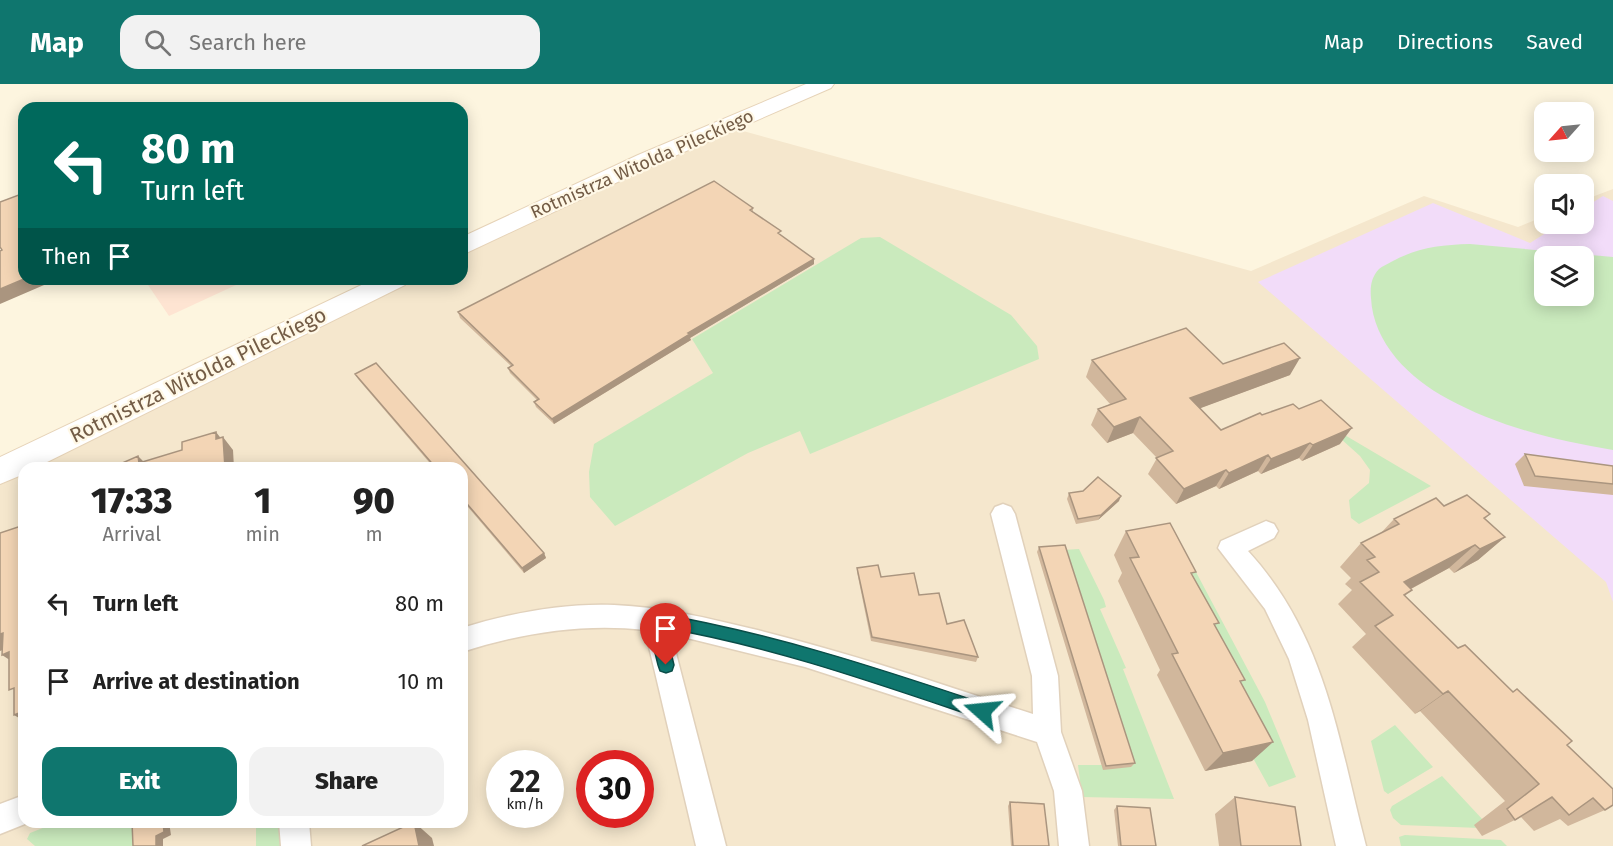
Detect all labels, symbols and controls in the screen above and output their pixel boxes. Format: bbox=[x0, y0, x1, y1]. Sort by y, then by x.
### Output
search box bbox=[120, 15, 540, 69]
text: Map bbox=[30, 26, 84, 59]
icon: search bbox=[141, 26, 174, 59]
text: Search here bbox=[189, 29, 307, 56]
text: Map bbox=[1324, 29, 1364, 55]
text: Directions bbox=[1397, 29, 1493, 55]
text: Saved bbox=[1526, 29, 1583, 55]
north arrow bbox=[1534, 102, 1594, 162]
map controls bbox=[1534, 102, 1594, 306]
street label: Rotmistrza Witolda Pileckiego bbox=[527, 105, 757, 223]
text: 80 m bbox=[141, 124, 235, 174]
icon: left bbox=[42, 126, 120, 204]
button: sound bbox=[1534, 174, 1594, 234]
text: Turn left bbox=[141, 175, 244, 207]
icon: arrive bbox=[103, 240, 136, 273]
text: Then bbox=[42, 243, 91, 270]
button: layers bbox=[1534, 246, 1594, 306]
street label: Rotmistrza Witolda Pileckiego bbox=[65, 301, 331, 449]
text: 17:33 bbox=[91, 479, 172, 523]
text: 1 bbox=[254, 479, 271, 523]
text: 90 bbox=[353, 479, 395, 523]
text: Arrival bbox=[102, 522, 161, 546]
text: min bbox=[245, 522, 280, 546]
text: m bbox=[365, 522, 383, 546]
icon: left bbox=[42, 587, 75, 620]
text: Turn left bbox=[93, 590, 178, 617]
text: 80 m bbox=[395, 590, 444, 617]
pin bbox=[640, 603, 691, 665]
icon: arrive bbox=[649, 612, 682, 645]
icon: arrive bbox=[42, 665, 75, 698]
text: Arrive at destination bbox=[93, 668, 300, 695]
text: 10 m bbox=[398, 668, 444, 695]
position arrow bbox=[950, 679, 1014, 743]
button: Exit bbox=[42, 747, 237, 816]
button: Share bbox=[249, 747, 444, 816]
speed limit sign: 30 bbox=[576, 750, 654, 828]
text: 22 bbox=[509, 764, 541, 800]
text: km/h bbox=[506, 795, 544, 813]

